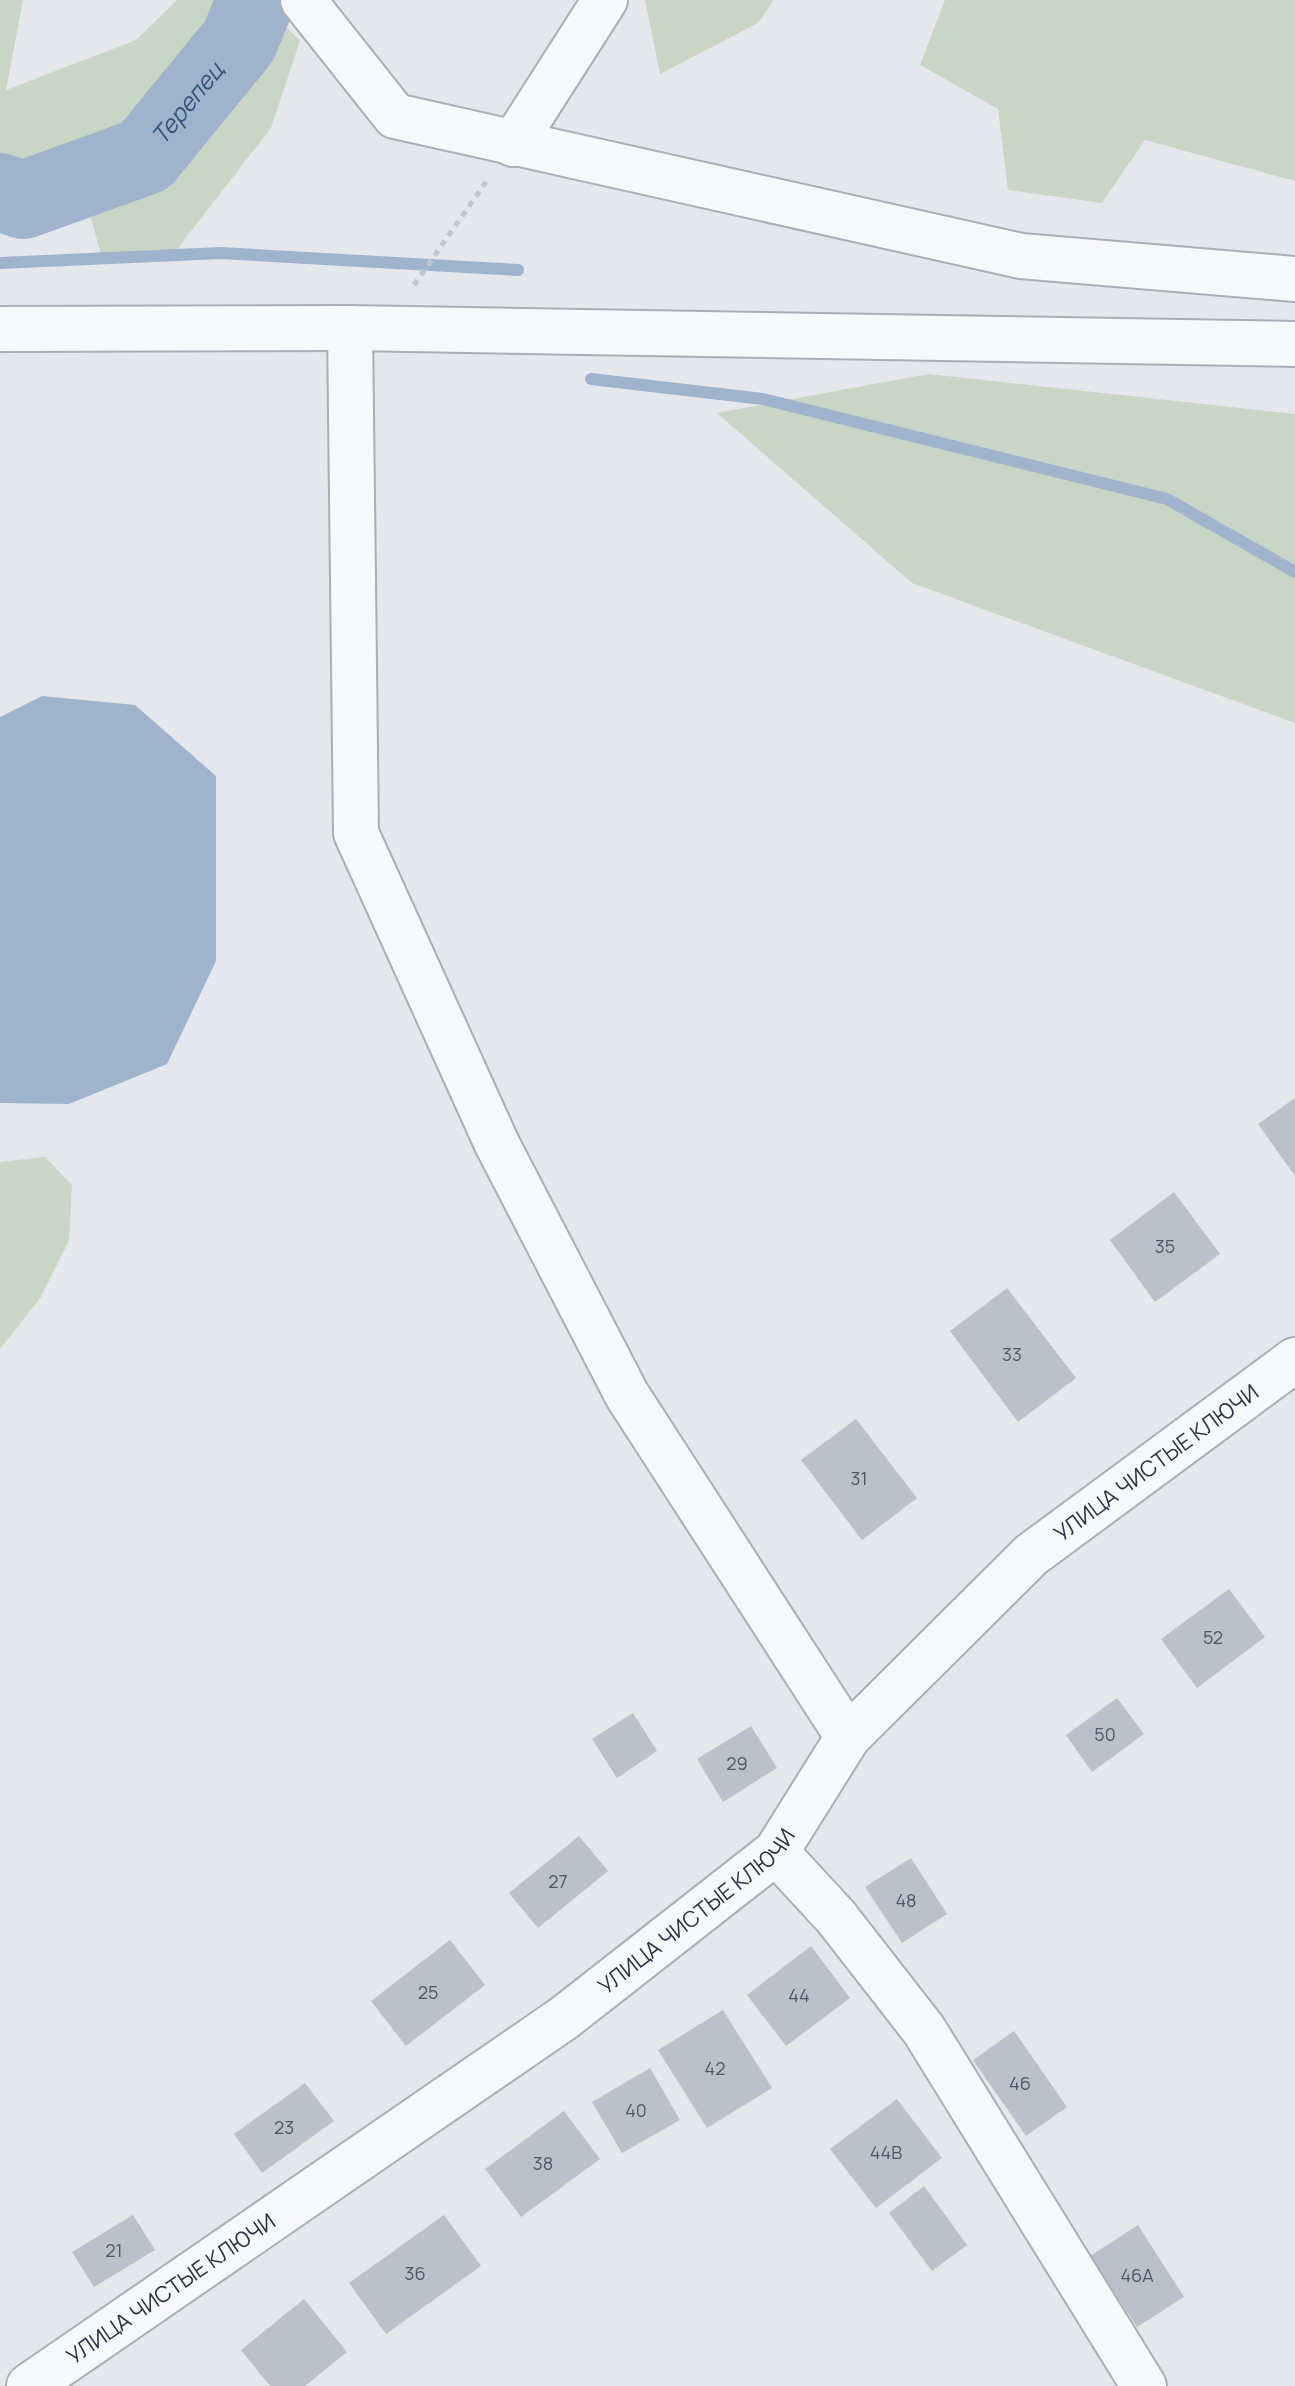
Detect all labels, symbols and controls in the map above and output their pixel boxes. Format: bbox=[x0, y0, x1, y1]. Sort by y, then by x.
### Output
water label: Терепец bbox=[143, 53, 231, 151]
house number: 35 bbox=[1155, 1234, 1175, 1258]
house number: 33 bbox=[1002, 1342, 1022, 1366]
street label: УЛИЦА ЧИСТЫЕ КЛЮЧИ bbox=[1048, 1377, 1264, 1548]
house number: 31 bbox=[851, 1466, 867, 1490]
house number: 52 bbox=[1203, 1625, 1223, 1649]
house number: 50 bbox=[1094, 1722, 1116, 1746]
house number: 29 bbox=[726, 1751, 748, 1775]
street label: УЛИЦА ЧИСТЫЕ КЛЮЧИ bbox=[592, 1823, 802, 2001]
house number: 27 bbox=[548, 1869, 568, 1893]
house number: 48 bbox=[895, 1888, 917, 1912]
house number: 25 bbox=[418, 1980, 438, 2004]
house number: 44 bbox=[788, 1983, 810, 2007]
house number: 42 bbox=[705, 2056, 725, 2080]
house number: 46 bbox=[1009, 2071, 1031, 2095]
house number: 40 bbox=[625, 2098, 647, 2122]
house number: 23 bbox=[274, 2115, 294, 2139]
house number: 44В bbox=[870, 2140, 902, 2164]
house number: 38 bbox=[533, 2151, 553, 2175]
street label: УЛИЦА ЧИСТЫЕ КЛЮЧИ bbox=[60, 2206, 281, 2371]
house number: 21 bbox=[105, 2238, 123, 2262]
house number: 36 bbox=[404, 2261, 426, 2285]
house number: 46А bbox=[1120, 2263, 1154, 2287]

